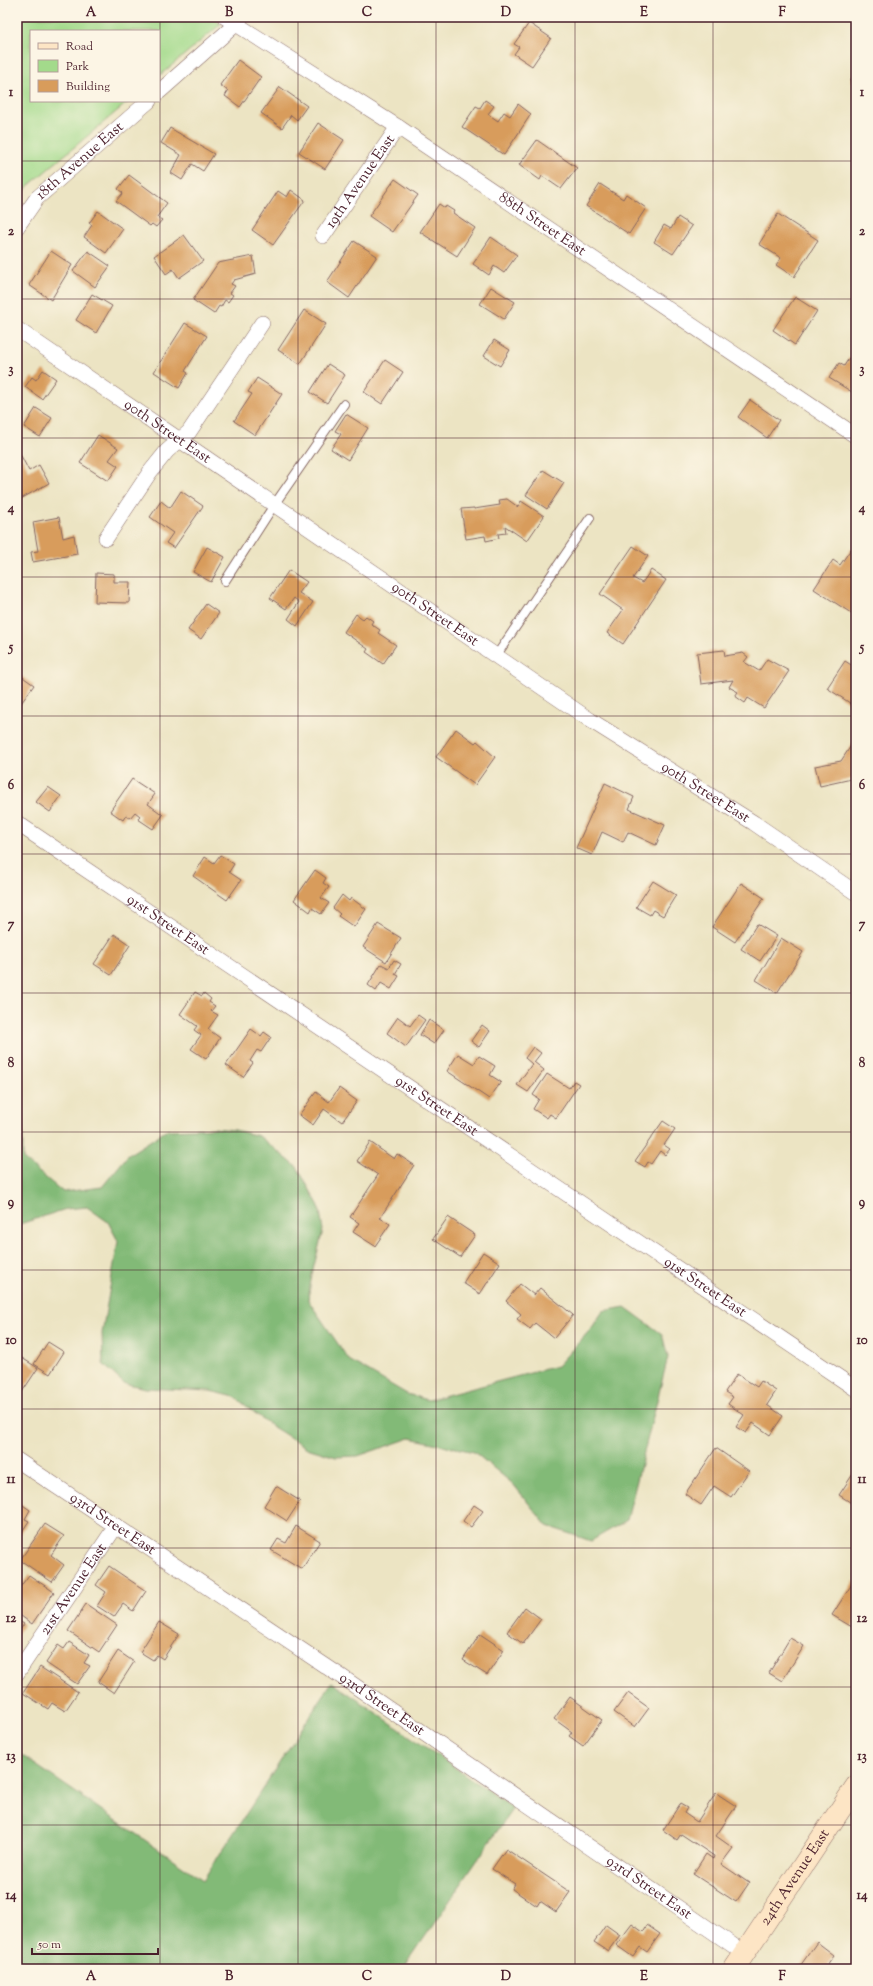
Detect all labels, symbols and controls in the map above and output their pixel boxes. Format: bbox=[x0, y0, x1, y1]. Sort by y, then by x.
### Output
text: A bbox=[86, 4, 97, 22]
text: B bbox=[225, 4, 234, 22]
text: C bbox=[362, 4, 372, 22]
text: D bbox=[501, 4, 511, 22]
text: E bbox=[640, 4, 648, 22]
text: F bbox=[778, 4, 786, 22]
legend bbox=[30, 30, 160, 102]
text: Road bbox=[66, 38, 93, 56]
text: Park bbox=[66, 58, 89, 76]
text: Building bbox=[66, 78, 110, 96]
text: 1 bbox=[9, 84, 14, 102]
text: 1 bbox=[860, 84, 865, 102]
street label: 18th Avenue East bbox=[31, 117, 128, 205]
street label: 19th Avenue East bbox=[321, 130, 400, 233]
street label: 88th Street East bbox=[494, 187, 590, 261]
text: 2 bbox=[8, 223, 15, 241]
text: 2 bbox=[859, 223, 866, 241]
text: 3 bbox=[8, 361, 14, 379]
text: 3 bbox=[859, 361, 865, 379]
street label: 90th Street East bbox=[120, 394, 215, 469]
text: 4 bbox=[7, 500, 15, 518]
text: 4 bbox=[858, 500, 866, 518]
street label: 90th Street East bbox=[387, 577, 483, 651]
text: 5 bbox=[8, 639, 14, 657]
text: 5 bbox=[859, 639, 865, 657]
street label: 90th Street East bbox=[657, 757, 754, 828]
text: 6 bbox=[8, 777, 15, 795]
text: 6 bbox=[859, 777, 866, 795]
street label: 91st Street East bbox=[122, 889, 213, 960]
text: 7 bbox=[8, 916, 15, 934]
text: 7 bbox=[859, 916, 866, 934]
text: 8 bbox=[8, 1055, 15, 1073]
text: 8 bbox=[859, 1055, 866, 1073]
street label: 91st Street East bbox=[391, 1071, 482, 1141]
text: 9 bbox=[8, 1194, 15, 1212]
text: 9 bbox=[859, 1194, 866, 1212]
street label: 91st Street East bbox=[660, 1252, 751, 1323]
text: 10 bbox=[5, 1332, 17, 1350]
text: 10 bbox=[856, 1332, 868, 1350]
text: 11 bbox=[7, 1471, 16, 1489]
text: 11 bbox=[858, 1471, 867, 1489]
street label: 93rd Street East bbox=[65, 1487, 160, 1560]
street label: 21st Avenue East bbox=[35, 1539, 112, 1639]
text: 12 bbox=[6, 1610, 17, 1628]
text: 12 bbox=[857, 1610, 868, 1628]
street label: 93rd Street East bbox=[335, 1667, 429, 1741]
text: 13 bbox=[6, 1748, 16, 1766]
text: 13 bbox=[857, 1748, 867, 1766]
street label: 24th Avenue East bbox=[755, 1825, 835, 1930]
street label: 93rd Street East bbox=[602, 1851, 696, 1925]
text: 14 bbox=[6, 1887, 17, 1905]
text: 14 bbox=[857, 1887, 868, 1905]
scale bar bbox=[32, 1930, 158, 1956]
text: 50 m bbox=[37, 1936, 61, 1954]
text: A bbox=[86, 1968, 97, 1986]
text: B bbox=[225, 1968, 234, 1986]
text: C bbox=[362, 1968, 372, 1986]
text: D bbox=[501, 1968, 511, 1986]
text: E bbox=[640, 1968, 648, 1986]
text: F bbox=[778, 1968, 786, 1986]

